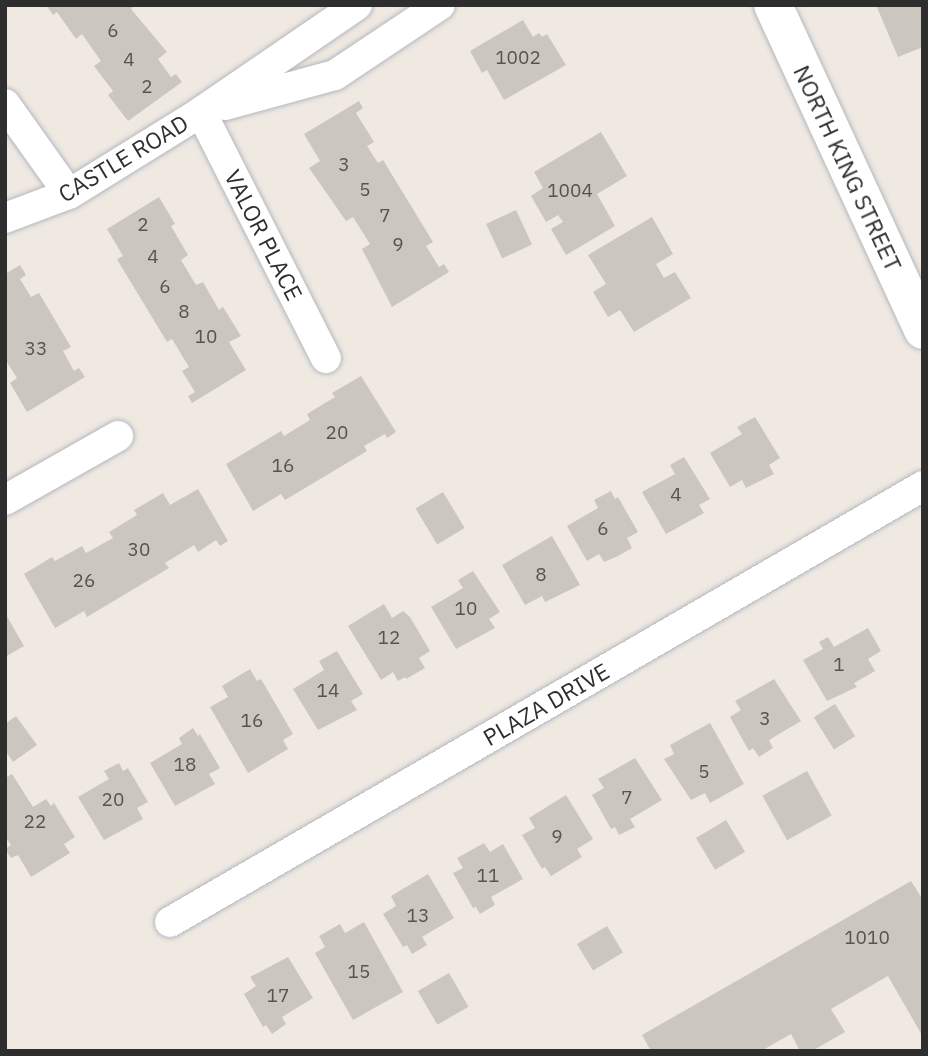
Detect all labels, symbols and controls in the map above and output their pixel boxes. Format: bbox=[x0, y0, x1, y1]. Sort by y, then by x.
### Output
house number: 6 bbox=[107, 20, 119, 42]
house number: 1002 bbox=[495, 47, 541, 69]
house number: 4 bbox=[123, 49, 135, 71]
street label: NORTH KING STREET bbox=[788, 61, 908, 275]
house number: 2 bbox=[141, 76, 153, 98]
street label: CASTLE ROAD bbox=[53, 109, 193, 207]
house number: 3 bbox=[338, 154, 350, 176]
street label: VALOR PLACE bbox=[219, 165, 309, 305]
house number: 5 bbox=[359, 179, 371, 201]
house number: 1004 bbox=[547, 180, 593, 202]
house number: 7 bbox=[379, 205, 391, 227]
house number: 2 bbox=[137, 214, 149, 236]
house number: 9 bbox=[392, 234, 404, 256]
house number: 4 bbox=[147, 246, 159, 268]
house number: 6 bbox=[159, 276, 171, 298]
house number: 8 bbox=[178, 301, 190, 323]
house number: 10 bbox=[195, 326, 217, 348]
house number: 33 bbox=[25, 338, 47, 360]
house number: 20 bbox=[326, 422, 348, 444]
house number: 16 bbox=[272, 455, 294, 477]
house number: 4 bbox=[670, 484, 682, 506]
house number: 6 bbox=[597, 518, 609, 540]
house number: 30 bbox=[128, 539, 150, 561]
house number: 8 bbox=[535, 564, 547, 586]
house number: 26 bbox=[73, 570, 95, 592]
house number: 10 bbox=[455, 598, 477, 620]
house number: 12 bbox=[378, 627, 400, 649]
house number: 1 bbox=[833, 654, 845, 676]
street label: PLAZA DRIVE bbox=[478, 657, 614, 751]
house number: 14 bbox=[317, 680, 339, 702]
house number: 3 bbox=[759, 708, 771, 730]
house number: 16 bbox=[241, 710, 263, 732]
house number: 18 bbox=[174, 754, 196, 776]
house number: 5 bbox=[698, 761, 710, 783]
house number: 7 bbox=[621, 787, 633, 809]
house number: 20 bbox=[102, 789, 124, 811]
house number: 22 bbox=[24, 811, 46, 833]
house number: 9 bbox=[551, 826, 563, 848]
house number: 11 bbox=[477, 865, 499, 887]
house number: 13 bbox=[407, 905, 429, 927]
house number: 1010 bbox=[844, 927, 890, 949]
house number: 15 bbox=[348, 961, 370, 983]
house number: 17 bbox=[267, 985, 289, 1007]

